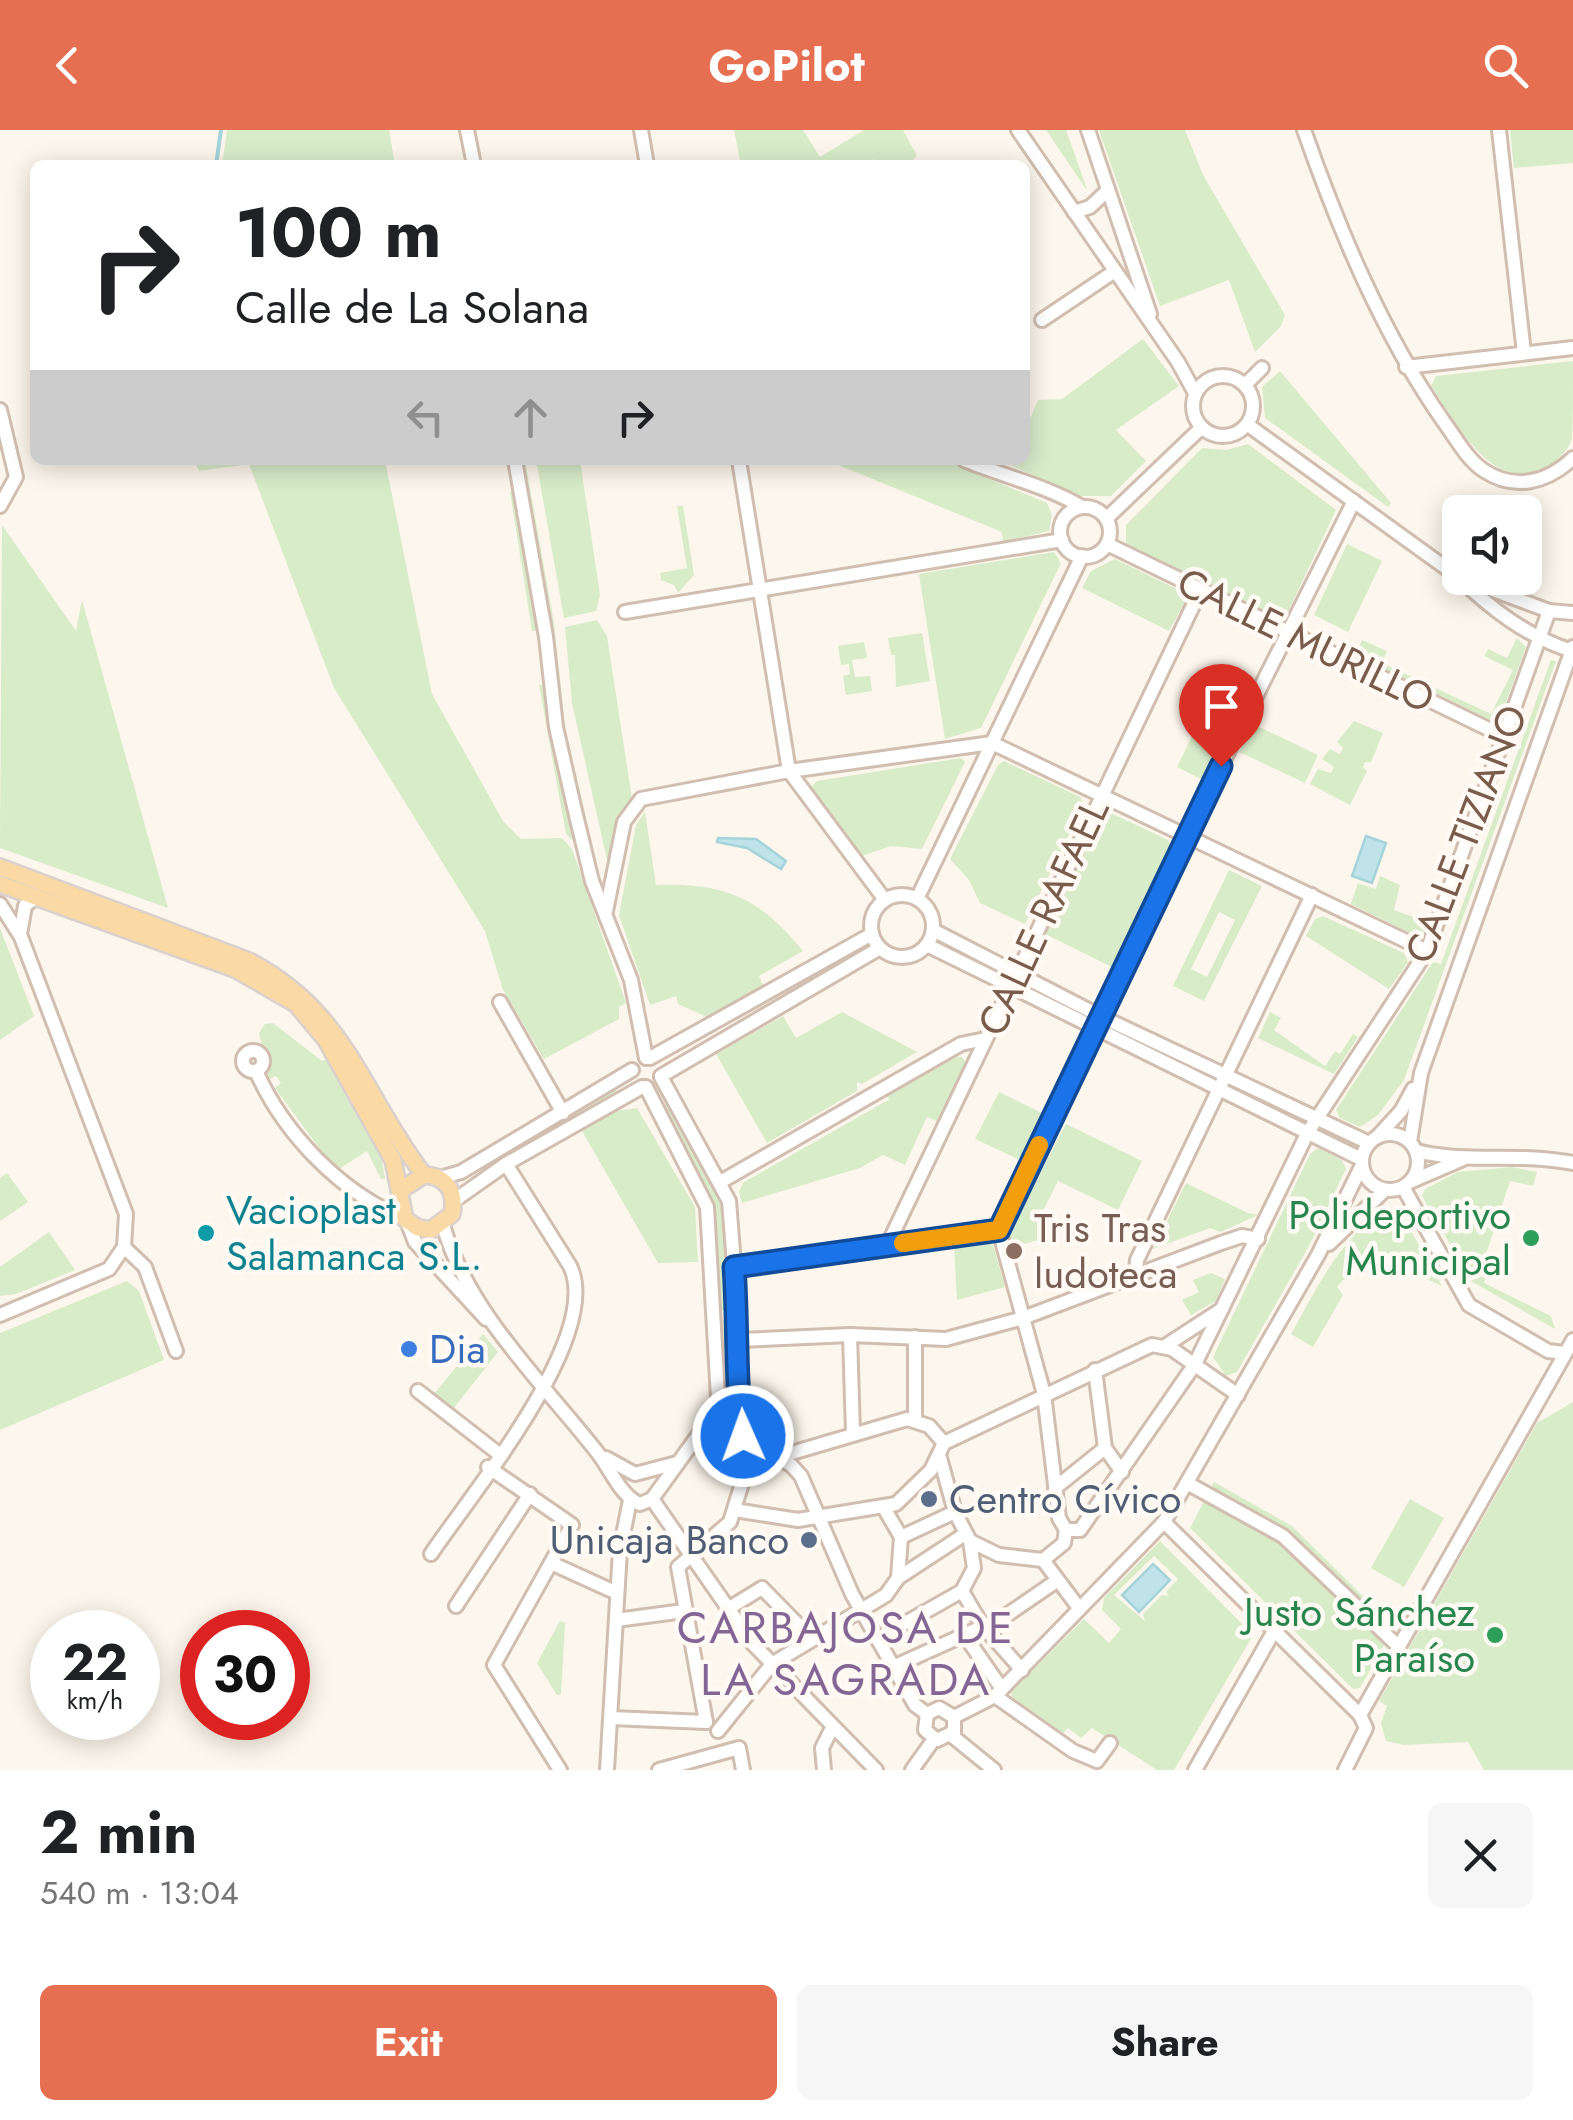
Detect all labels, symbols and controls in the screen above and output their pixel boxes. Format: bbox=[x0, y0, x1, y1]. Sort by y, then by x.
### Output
text: GoPilot bbox=[708, 33, 865, 98]
icon: back bbox=[40, 38, 95, 93]
icon: search bbox=[1478, 38, 1533, 93]
text: 100 m bbox=[235, 182, 442, 283]
icon: right bbox=[70, 200, 200, 330]
text: Calle de La Solana bbox=[235, 275, 589, 340]
icon: left bbox=[398, 390, 453, 445]
icon: ahead bbox=[503, 390, 558, 445]
icon: right bbox=[608, 390, 663, 445]
map controls bbox=[1442, 495, 1542, 595]
button: sound bbox=[1442, 495, 1542, 595]
street label: CALLE MURILLO bbox=[1168, 553, 1444, 727]
pin bbox=[1179, 664, 1264, 767]
icon: arrive bbox=[1194, 679, 1249, 734]
street label: CALLE TIZIANO bbox=[1390, 697, 1542, 971]
street label: CALLE RAFAEL bbox=[963, 789, 1123, 1045]
place label: Vacioplast Salamanca S.L. bbox=[226, 1181, 483, 1285]
place label: Polideportivo Municipal bbox=[1288, 1186, 1511, 1290]
place label: Tris Tras ludoteca bbox=[1034, 1199, 1177, 1303]
marker: Vacioplast Salamanca S.L. bbox=[195, 1222, 217, 1244]
marker: Polideportivo Municipal bbox=[1520, 1227, 1542, 1249]
marker: Tris Tras ludoteca bbox=[1003, 1240, 1025, 1262]
place label: Dia bbox=[429, 1320, 486, 1378]
marker: Dia bbox=[398, 1338, 420, 1360]
position arrow bbox=[691, 1384, 795, 1488]
place label: Centro Cívico bbox=[949, 1470, 1181, 1528]
marker: Centro Cívico bbox=[918, 1488, 940, 1510]
place label: Unicaja Banco bbox=[549, 1511, 789, 1569]
marker: Unicaja Banco bbox=[798, 1529, 820, 1551]
place label: Justo Sánchez Paraíso bbox=[1239, 1583, 1475, 1687]
district label: CARBAJOSA DE LA SAGRADA bbox=[677, 1595, 1015, 1712]
speed limit sign: 30 bbox=[180, 1610, 310, 1740]
marker: Justo Sánchez Paraíso bbox=[1484, 1624, 1506, 1646]
text: 22 bbox=[62, 1626, 128, 1699]
text: km/h bbox=[67, 1682, 123, 1718]
text: 2 min bbox=[40, 1789, 198, 1876]
button: close bbox=[1428, 1803, 1533, 1908]
text: 540 m · 13:04 bbox=[40, 1870, 239, 1916]
button: Exit bbox=[40, 1985, 777, 2100]
button: Share bbox=[797, 1985, 1533, 2100]

